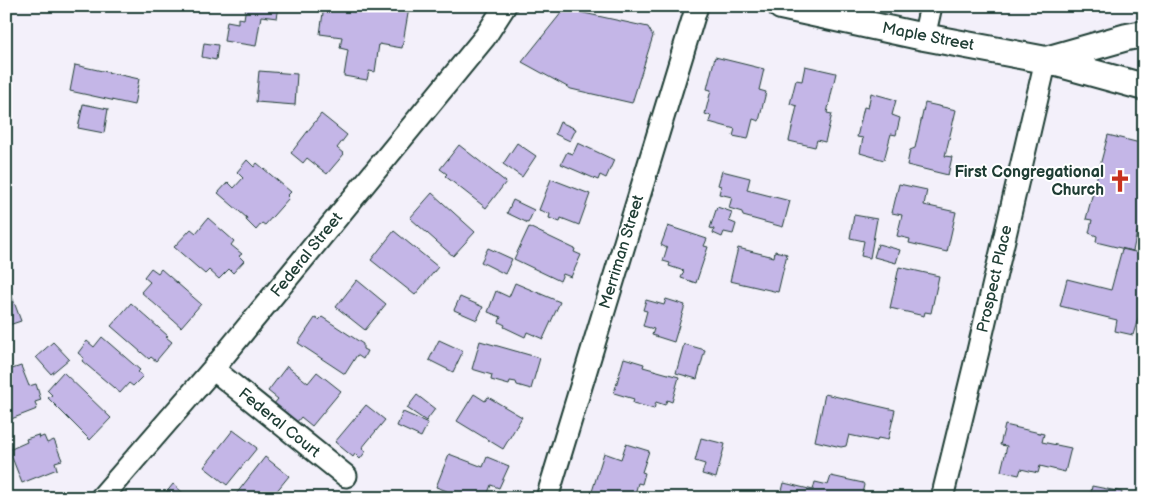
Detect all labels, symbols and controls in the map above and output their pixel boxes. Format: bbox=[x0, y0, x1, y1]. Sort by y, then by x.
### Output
street label: Maple Street bbox=[881, 19, 976, 55]
place label: First Congregational Church bbox=[955, 163, 1104, 200]
church icon: First Congregational Church bbox=[1107, 168, 1133, 194]
street label: Merriman Street bbox=[596, 193, 648, 311]
street label: Federal Street bbox=[267, 209, 347, 301]
street label: Prospect Place bbox=[973, 223, 1017, 335]
street label: Federal Court bbox=[234, 384, 324, 462]

